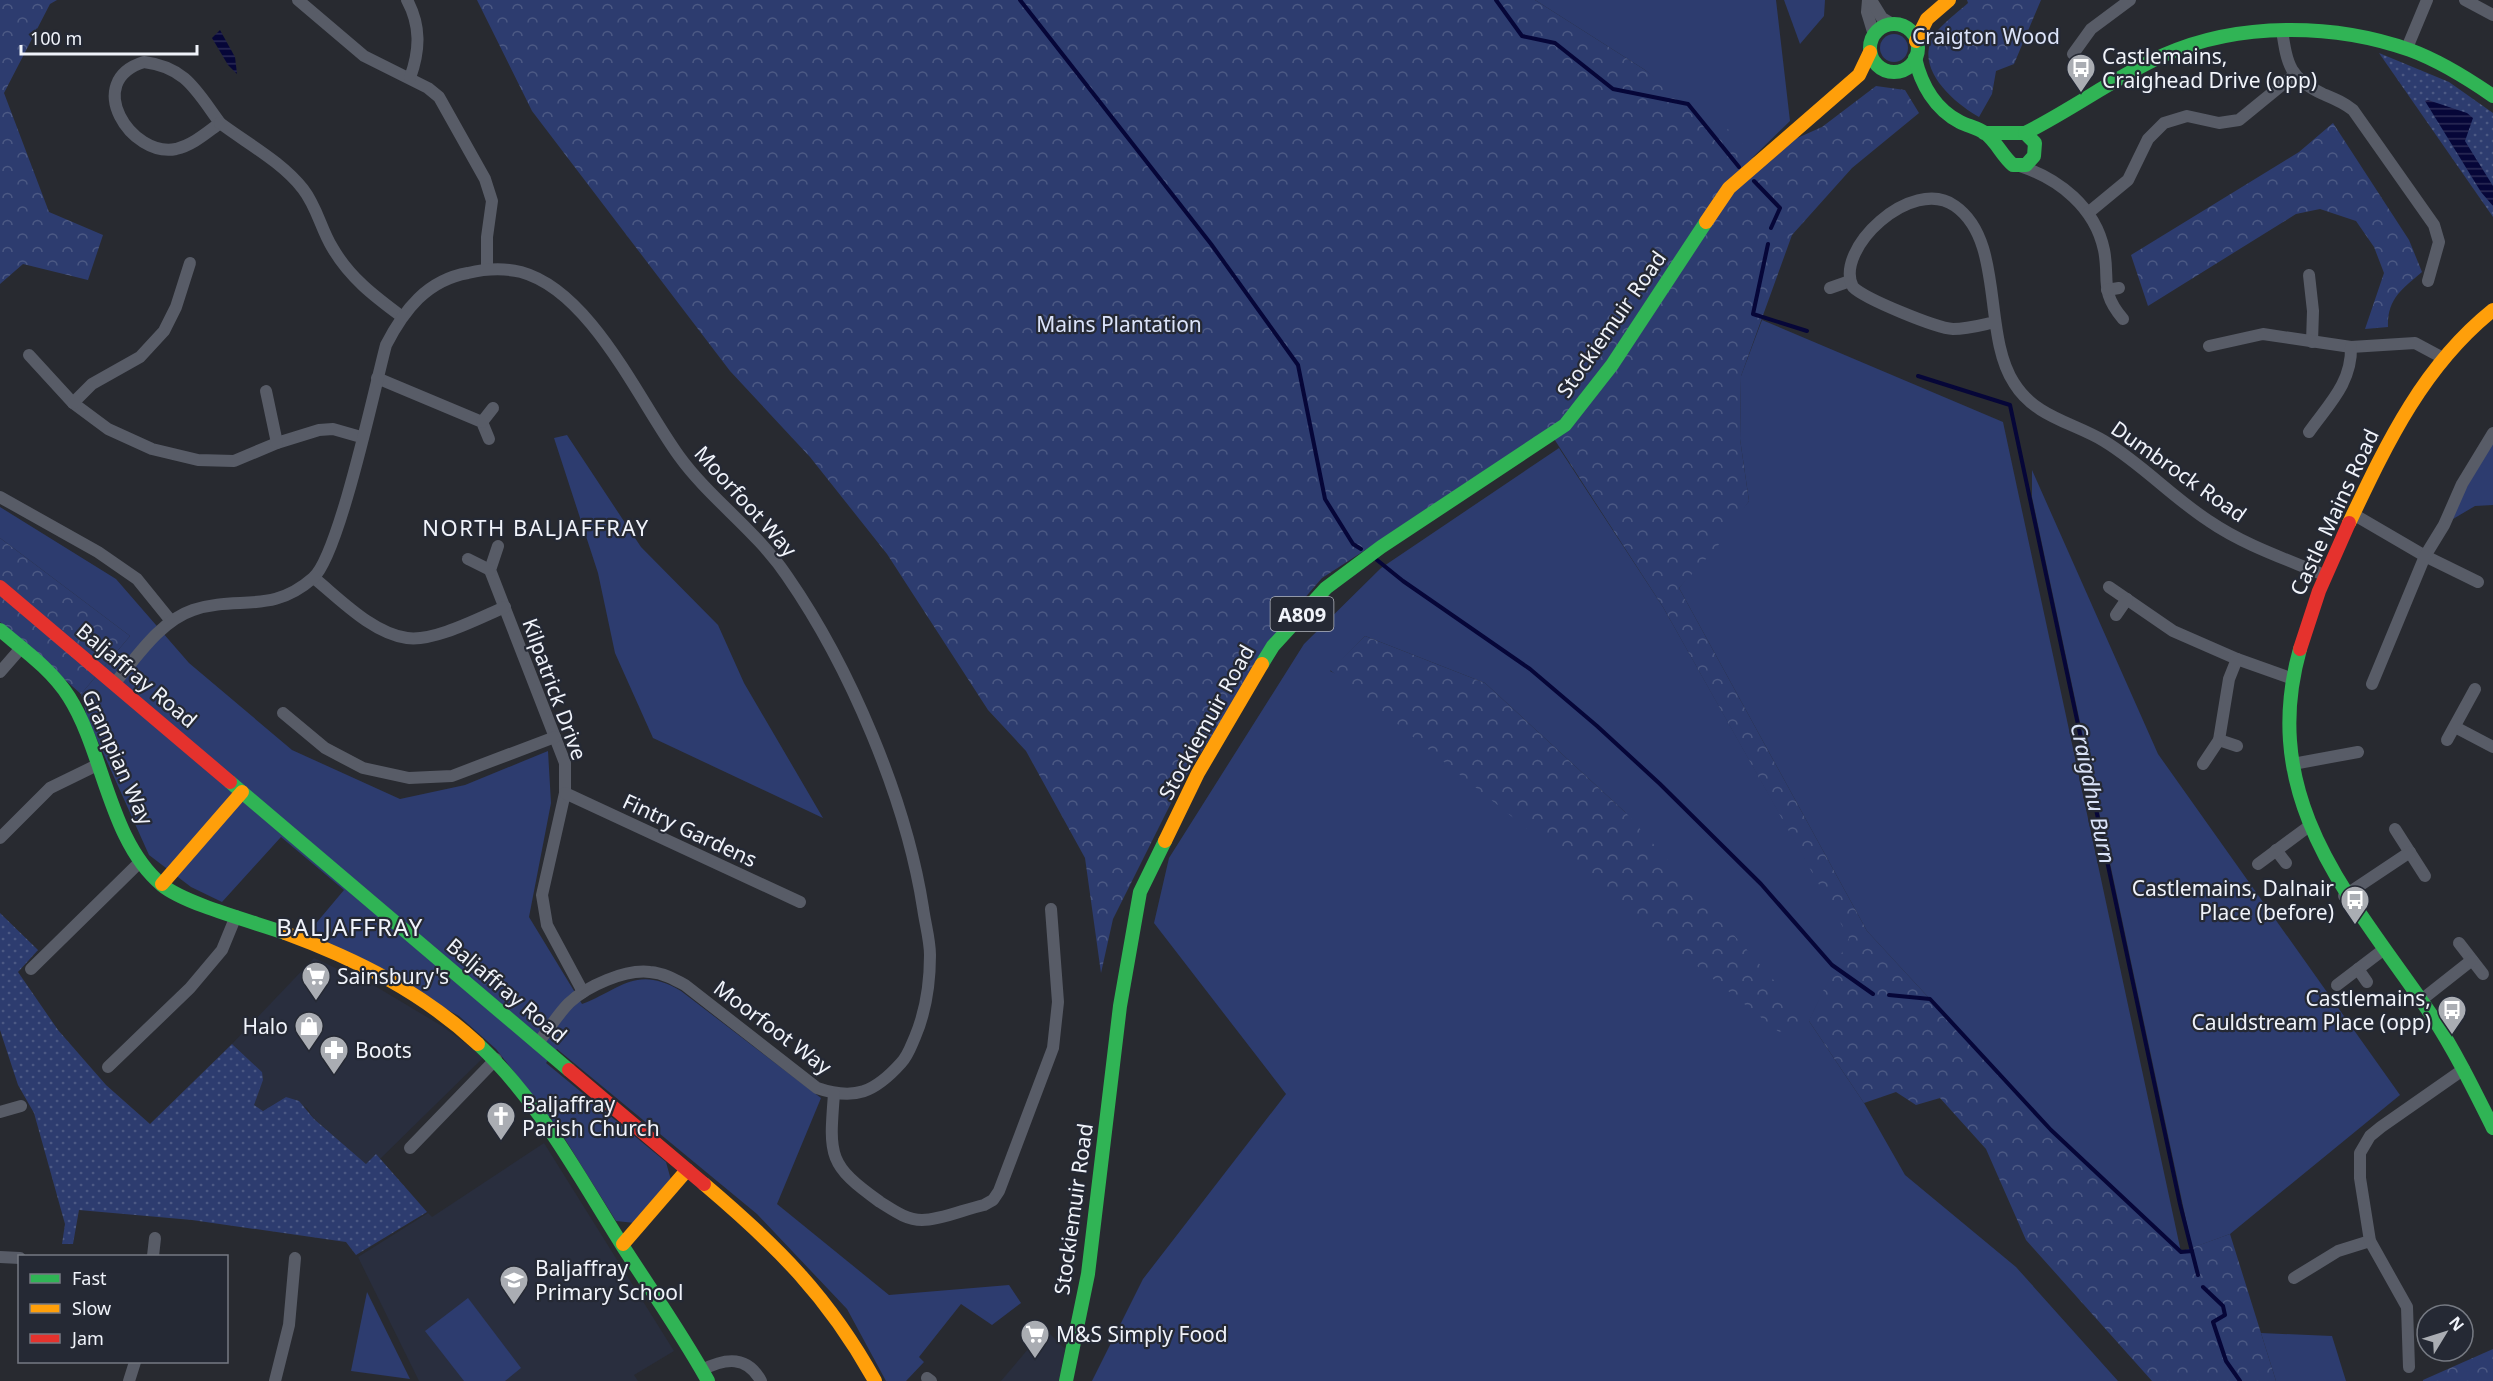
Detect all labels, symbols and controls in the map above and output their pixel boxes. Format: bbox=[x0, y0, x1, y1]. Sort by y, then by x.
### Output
scale bar bbox=[21, 18, 196, 56]
park label: Craigton Wood bbox=[1912, 22, 2060, 50]
text: 100 m bbox=[30, 26, 82, 50]
place label: Castlemains, Craighead Drive (opp) bbox=[2102, 42, 2317, 94]
bus stop icon: Castlemains, Craighead Drive (opp) bbox=[2065, 52, 2097, 94]
street label: Stockiemuir Road bbox=[1550, 245, 1672, 403]
park label: Mains Plantation bbox=[1036, 310, 1202, 338]
street label: Dumbrock Road bbox=[2106, 414, 2252, 528]
street label: Castle Mains Road bbox=[2283, 424, 2385, 600]
street label: Moorfoot Way bbox=[689, 439, 804, 563]
district label: NORTH BALJAFFRAY bbox=[422, 512, 650, 542]
road number: A809 bbox=[1270, 597, 1334, 631]
street label: Kilpatrick Drive bbox=[516, 614, 594, 764]
street label: Baljaffray Road bbox=[71, 616, 203, 734]
street label: Stockiemuir Road bbox=[1152, 640, 1260, 804]
street label: Grampian Way bbox=[76, 685, 160, 829]
water label: Craigdhu Burn bbox=[2064, 720, 2124, 866]
street label: Fintry Gardens bbox=[618, 787, 762, 873]
place label: Castlemains, Dalnair Place (before) bbox=[2132, 874, 2334, 926]
bus stop icon: Castlemains, Dalnair Place (before) bbox=[2339, 884, 2371, 926]
district label: BALJAFFRAY bbox=[276, 910, 424, 943]
street label: Baljaffray Road bbox=[441, 931, 573, 1049]
supermarket icon: Sainsbury's bbox=[300, 960, 332, 1002]
place label: Sainsbury's bbox=[337, 962, 449, 990]
street label: Moorfoot Way bbox=[709, 974, 838, 1081]
place label: Castlemains, Cauldstream Place (opp) bbox=[2192, 984, 2431, 1036]
bus stop icon: Castlemains, Cauldstream Place (opp) bbox=[2436, 994, 2468, 1036]
shop icon: Halo bbox=[293, 1010, 325, 1052]
place label: Halo bbox=[243, 1012, 288, 1040]
pharmacy icon: Boots bbox=[318, 1034, 350, 1076]
place label: Boots bbox=[355, 1036, 412, 1064]
place label: Baljaffray Parish Church bbox=[522, 1090, 660, 1142]
church icon: Baljaffray Parish Church bbox=[485, 1100, 517, 1142]
street label: Stockiemuir Road bbox=[1047, 1121, 1099, 1297]
place label: Baljaffray Primary School bbox=[535, 1254, 683, 1306]
legend bbox=[18, 1255, 228, 1363]
school or university icon: Baljaffray Primary School bbox=[498, 1264, 530, 1306]
text: Fast bbox=[72, 1266, 107, 1290]
text: Slow bbox=[72, 1296, 111, 1320]
north arrow bbox=[2415, 1303, 2475, 1363]
text: N bbox=[2444, 1312, 2469, 1336]
supermarket icon: M&S Simply Food bbox=[1019, 1318, 1051, 1360]
place label: M&S Simply Food bbox=[1056, 1320, 1228, 1348]
text: Jam bbox=[70, 1326, 104, 1350]

